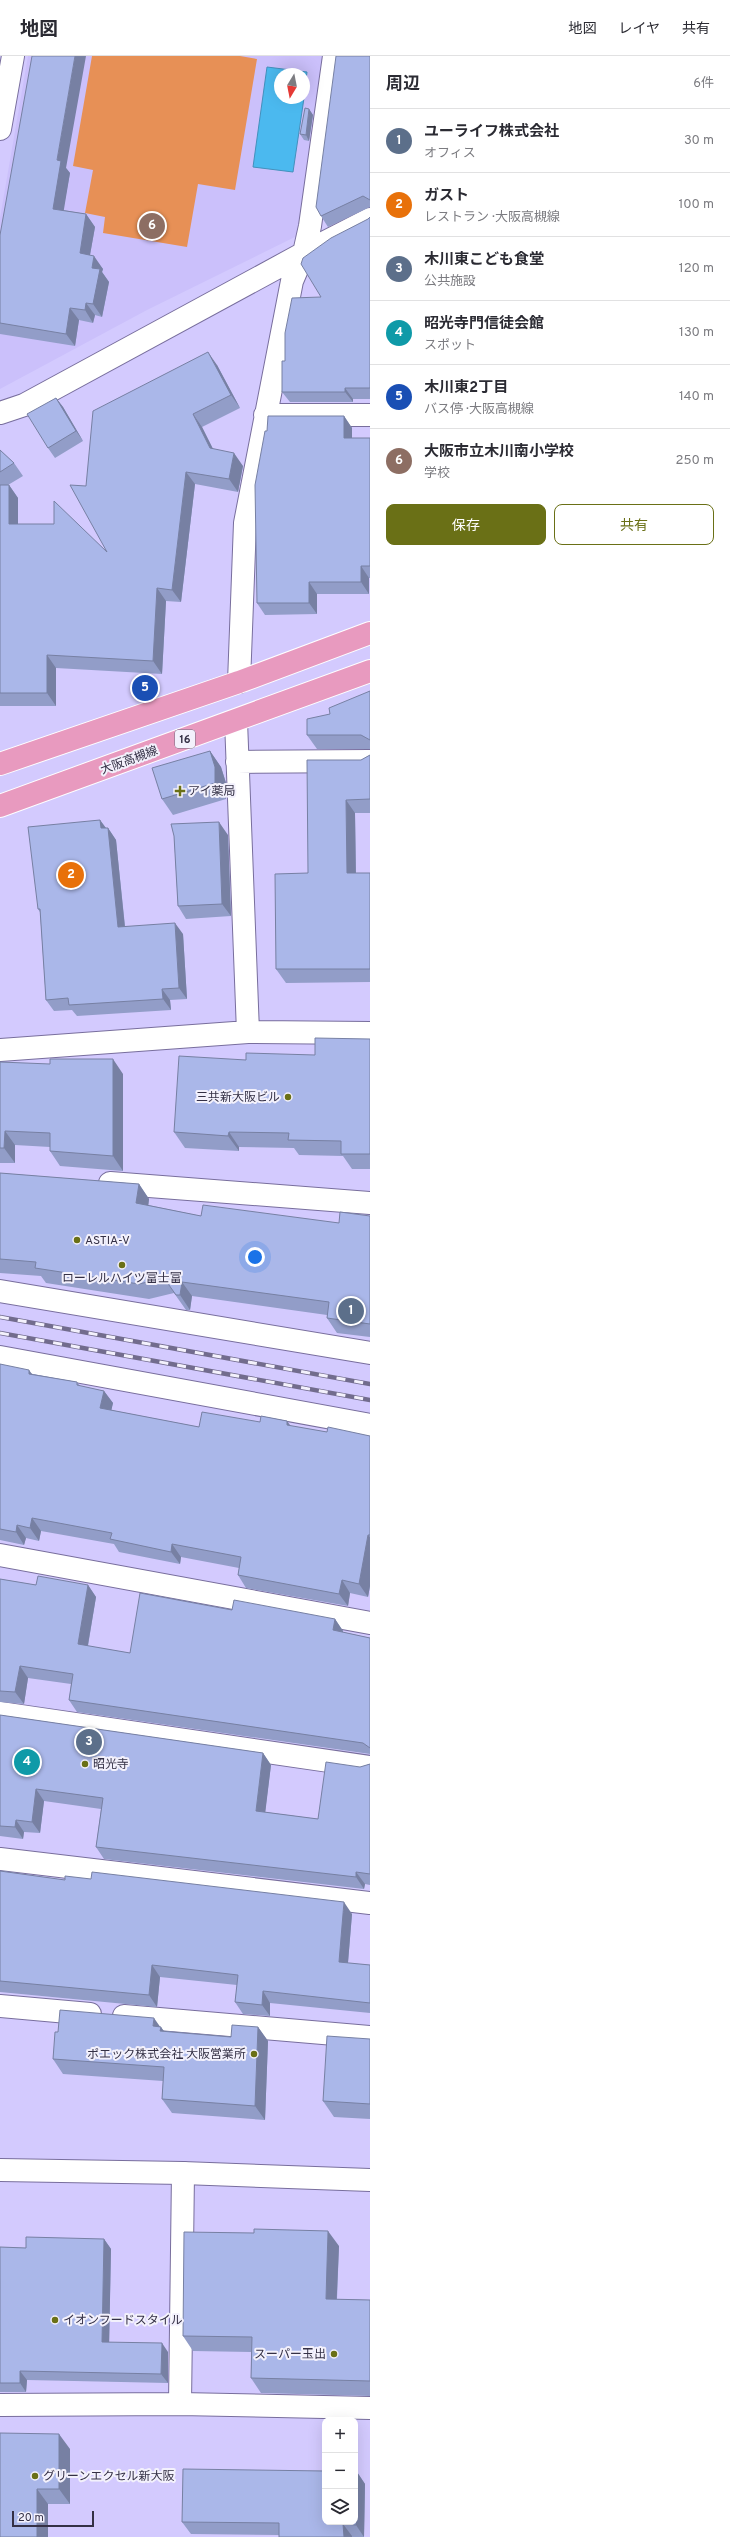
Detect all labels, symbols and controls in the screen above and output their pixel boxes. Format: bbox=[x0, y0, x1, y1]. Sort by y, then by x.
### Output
text: 地図 bbox=[20, 18, 58, 42]
text: 地図 bbox=[568, 21, 596, 38]
text: レイヤ bbox=[618, 21, 660, 38]
text: 共有 bbox=[682, 21, 710, 38]
north arrow bbox=[274, 68, 310, 104]
text: 周辺 bbox=[386, 74, 420, 96]
text: 6件 bbox=[693, 76, 714, 92]
text: ユーライフ株式会社 bbox=[424, 123, 559, 142]
text: 1 bbox=[396, 133, 402, 149]
text: 30 m bbox=[684, 133, 714, 149]
text: オフィス bbox=[424, 146, 476, 162]
text: ガスト bbox=[424, 187, 469, 206]
text: 2 bbox=[395, 197, 403, 213]
text: 100 m bbox=[678, 197, 714, 213]
text: レストラン · 大阪高槻線 bbox=[424, 210, 560, 226]
pin: 6 bbox=[139, 211, 165, 241]
text: 木川東こども食堂 bbox=[424, 251, 544, 270]
text: 3 bbox=[395, 261, 403, 277]
text: 120 m bbox=[679, 261, 714, 277]
text: 公共施設 bbox=[424, 274, 476, 290]
text: 昭光寺門信徒会館 bbox=[424, 315, 544, 334]
text: 4 bbox=[395, 325, 403, 341]
text: 130 m bbox=[679, 325, 714, 341]
text: スポット bbox=[424, 338, 476, 354]
text: 木川東2丁目 bbox=[424, 379, 508, 398]
text: 5 bbox=[395, 389, 403, 405]
text: 140 m bbox=[679, 389, 714, 405]
text: バス停 · 大阪高槻線 bbox=[424, 402, 534, 418]
text: 大阪市立木川南小学校 bbox=[424, 443, 574, 462]
text: 6 bbox=[395, 453, 403, 469]
text: 250 m bbox=[676, 453, 714, 469]
text: 学校 bbox=[424, 466, 450, 482]
button: 保存 bbox=[386, 504, 546, 545]
button: 共有 bbox=[554, 504, 714, 545]
pin: 5 bbox=[132, 673, 158, 703]
road number: 16 bbox=[175, 730, 195, 748]
street label: 大阪高槻線 bbox=[98, 743, 160, 779]
place label: アイ薬局 bbox=[188, 784, 235, 800]
marker: アイ薬局 bbox=[175, 786, 185, 796]
pin: 2 bbox=[58, 860, 84, 890]
place label: 三共新大阪ビル bbox=[196, 1090, 280, 1106]
marker: 三共新大阪ビル bbox=[283, 1092, 293, 1102]
place label: ASTIA-V bbox=[85, 1233, 130, 1249]
marker: ASTIA-V bbox=[72, 1235, 82, 1245]
your location bbox=[245, 1247, 265, 1267]
marker: ローレルハイツ富士富 bbox=[117, 1260, 127, 1270]
place label: ローレルハイツ富士富 bbox=[62, 1271, 182, 1287]
pin: 1 bbox=[338, 1296, 364, 1326]
pin: 3 bbox=[76, 1727, 102, 1757]
pin: 4 bbox=[14, 1747, 40, 1777]
place label: 昭光寺 bbox=[93, 1757, 129, 1773]
marker: 昭光寺 bbox=[80, 1759, 90, 1769]
place label: ポエック株式会社 大阪営業所 bbox=[87, 2047, 246, 2063]
marker: ポエック株式会社 大阪営業所 bbox=[249, 2049, 259, 2059]
place label: イオンフードスタイル bbox=[63, 2313, 183, 2329]
marker: イオンフードスタイル bbox=[50, 2315, 60, 2325]
place label: スーパー玉出 bbox=[254, 2347, 326, 2363]
marker: スーパー玉出 bbox=[329, 2349, 339, 2359]
map controls bbox=[322, 2417, 358, 2525]
button: + bbox=[322, 2417, 358, 2453]
button: − bbox=[322, 2453, 358, 2489]
place label: グリーンエクセル新大阪 bbox=[43, 2469, 174, 2485]
marker: グリーンエクセル新大阪 bbox=[30, 2471, 40, 2481]
button: layers bbox=[322, 2489, 358, 2525]
scale bar bbox=[12, 2509, 94, 2528]
text: 20 m bbox=[18, 2511, 44, 2525]

